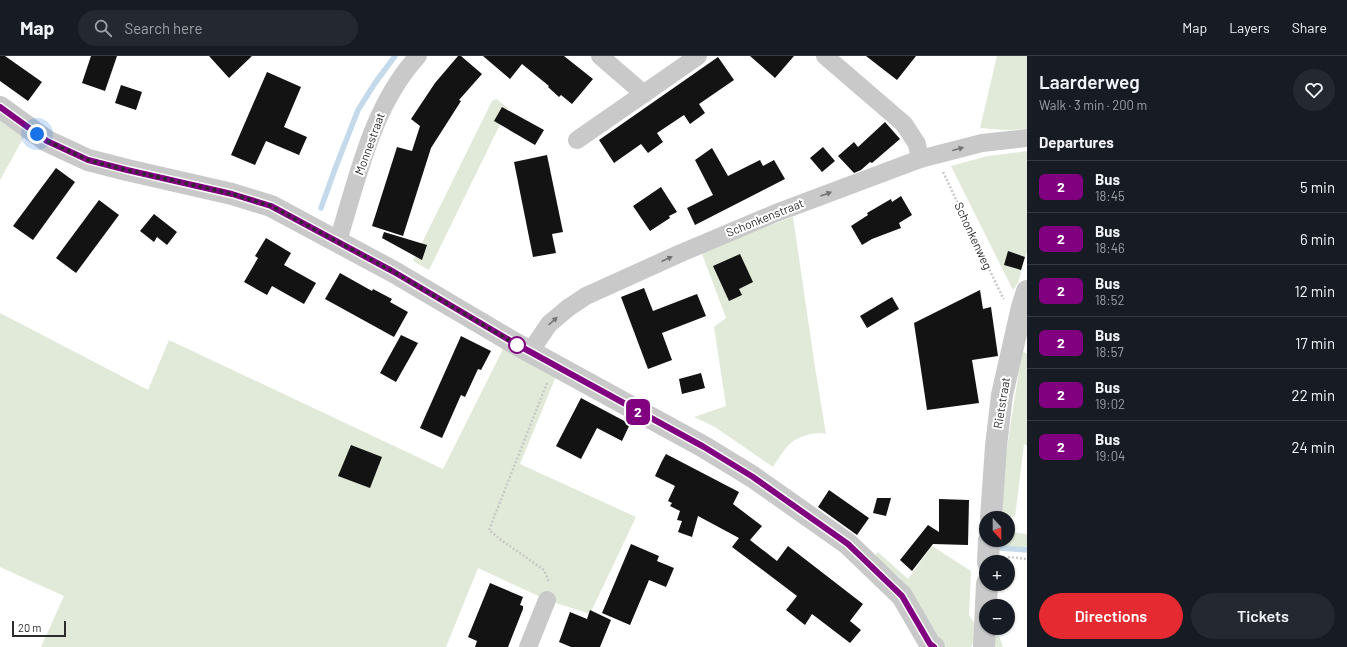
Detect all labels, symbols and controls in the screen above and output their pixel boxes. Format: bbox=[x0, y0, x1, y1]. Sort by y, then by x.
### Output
search box bbox=[78, 10, 358, 46]
text: Map bbox=[20, 16, 54, 39]
icon: search bbox=[92, 17, 114, 39]
text: Search here bbox=[124, 19, 202, 37]
text: Map bbox=[1182, 19, 1207, 36]
text: Layers bbox=[1229, 19, 1270, 36]
text: Share bbox=[1292, 19, 1327, 36]
button: heart bbox=[1293, 69, 1335, 111]
text: Laarderweg bbox=[1039, 70, 1140, 93]
text: Walk · 3 min · 200 m bbox=[1039, 97, 1147, 113]
street label: Monnestraat bbox=[351, 111, 387, 177]
your location bbox=[27, 124, 47, 144]
text: Departures bbox=[1039, 133, 1114, 151]
one-way arrow bbox=[952, 146, 964, 152]
text: Bus bbox=[1095, 170, 1120, 188]
text: 2 bbox=[1057, 178, 1065, 195]
text: 5 min bbox=[1300, 178, 1335, 196]
text: 18:45 bbox=[1095, 188, 1125, 204]
one-way arrow bbox=[820, 191, 832, 197]
street label: Schonkenstraat bbox=[724, 195, 805, 239]
street label: Schonkenweg bbox=[952, 200, 996, 271]
text: Bus bbox=[1095, 222, 1120, 240]
text: 2 bbox=[1057, 230, 1065, 247]
text: 6 min bbox=[1300, 230, 1335, 248]
text: 18:46 bbox=[1095, 240, 1125, 256]
one-way arrow bbox=[661, 256, 673, 262]
text: Bus bbox=[1095, 274, 1120, 292]
text: 2 bbox=[1057, 282, 1065, 299]
text: 12 min bbox=[1294, 282, 1335, 300]
text: 18:52 bbox=[1095, 292, 1124, 308]
one-way arrow bbox=[548, 316, 558, 326]
text: Bus bbox=[1095, 326, 1120, 344]
text: 2 bbox=[1057, 334, 1065, 351]
text: 17 min bbox=[1295, 334, 1335, 352]
unlabelled marker bbox=[508, 336, 526, 354]
text: 18:57 bbox=[1095, 344, 1124, 360]
street label: Rietstraat bbox=[990, 376, 1012, 430]
text: Bus bbox=[1095, 378, 1120, 396]
text: 2 bbox=[1057, 386, 1065, 403]
text: 22 min bbox=[1292, 386, 1335, 404]
text: 19:02 bbox=[1095, 396, 1125, 412]
line badge: 2 bbox=[625, 399, 651, 425]
text: 2 bbox=[634, 403, 642, 420]
text: Bus bbox=[1095, 430, 1120, 448]
text: 2 bbox=[1057, 438, 1065, 455]
text: 24 min bbox=[1291, 438, 1335, 456]
text: 19:04 bbox=[1095, 448, 1125, 464]
north arrow bbox=[979, 511, 1015, 547]
map controls bbox=[979, 511, 1015, 635]
button: + bbox=[979, 555, 1015, 591]
button: Directions bbox=[1039, 593, 1183, 639]
button: Tickets bbox=[1191, 593, 1335, 639]
button: − bbox=[979, 599, 1015, 635]
scale bar bbox=[12, 619, 66, 638]
text: 20 m bbox=[18, 621, 41, 634]

